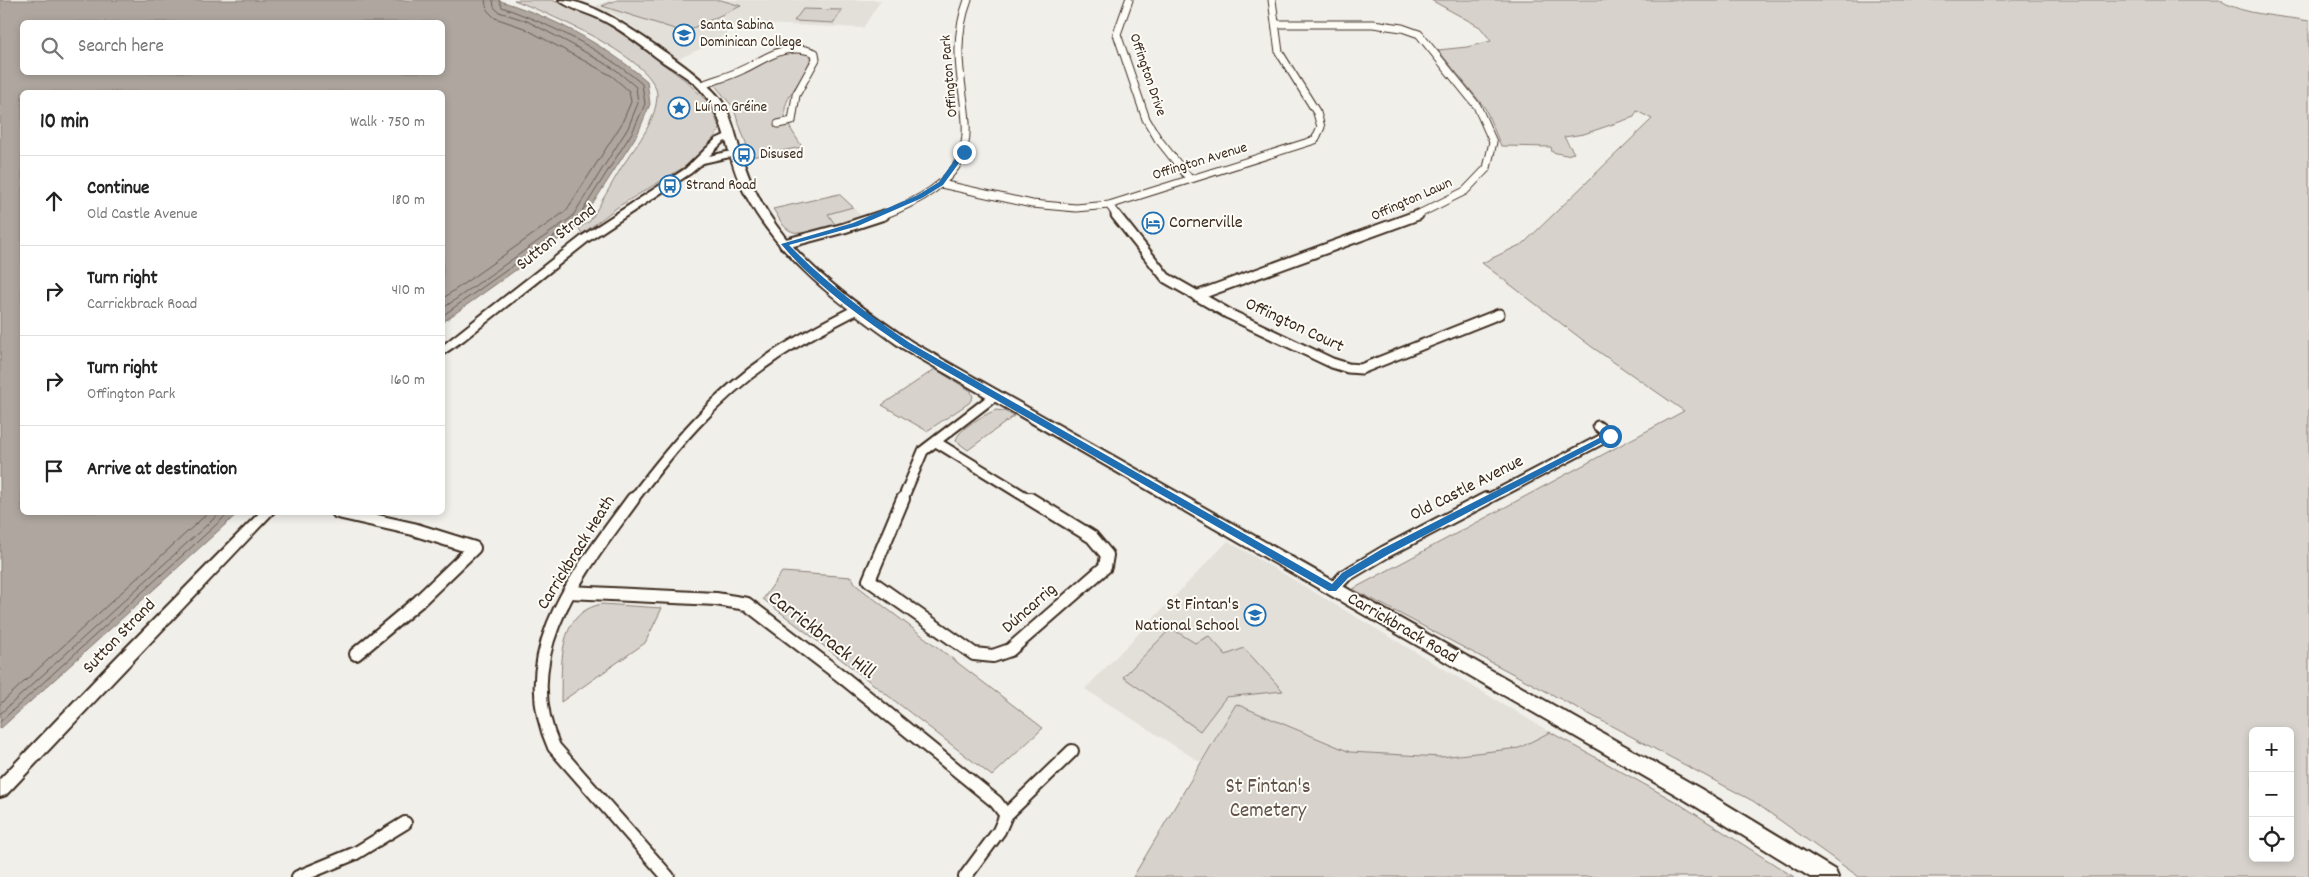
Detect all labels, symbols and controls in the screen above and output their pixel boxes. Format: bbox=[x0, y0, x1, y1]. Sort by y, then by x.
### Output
place label: Santa Sabina Dominican College bbox=[700, 15, 802, 54]
search box bbox=[20, 20, 445, 75]
school or university icon: Santa Sabina Dominican College bbox=[672, 23, 696, 47]
street label: Offington Drive bbox=[1123, 31, 1172, 120]
icon: search bbox=[38, 34, 66, 62]
text: Search here bbox=[78, 34, 164, 61]
street label: Offington Park bbox=[935, 34, 965, 118]
place icon: Luí na Gréine bbox=[667, 96, 691, 120]
place label: Luí na Gréine bbox=[695, 97, 767, 119]
text: 10 min bbox=[40, 108, 89, 138]
text: Walk · 750 m bbox=[350, 111, 425, 134]
street label: Offington Avenue bbox=[1150, 137, 1251, 187]
route end bbox=[953, 141, 976, 164]
bus stop icon: Disused bbox=[732, 143, 756, 167]
place label: Disused bbox=[760, 144, 803, 166]
street label: Offington Lawn bbox=[1368, 172, 1456, 228]
bus stop icon: Strand Road bbox=[658, 174, 682, 198]
place label: Strand Road bbox=[686, 175, 756, 197]
text: Continue bbox=[87, 176, 149, 203]
icon: ahead bbox=[40, 187, 68, 215]
text: 180 m bbox=[392, 189, 425, 212]
street label: Sutton Strand bbox=[512, 199, 602, 277]
text: Old Castle Avenue bbox=[87, 203, 198, 226]
hotel icon: Cornerville bbox=[1141, 211, 1165, 235]
place label: Cornerville bbox=[1169, 211, 1243, 236]
text: Turn right bbox=[87, 266, 158, 293]
icon: right bbox=[40, 277, 68, 305]
text: 410 m bbox=[391, 279, 425, 302]
street label: Offington Court bbox=[1240, 292, 1348, 360]
text: Carrickbrack Road bbox=[87, 293, 197, 316]
text: Turn right bbox=[87, 356, 158, 383]
icon: right bbox=[40, 367, 68, 395]
text: 160 m bbox=[390, 369, 425, 392]
text: Offington Park bbox=[87, 383, 175, 406]
route start bbox=[1599, 425, 1622, 448]
street label: Old Castle Avenue bbox=[1406, 450, 1528, 528]
icon: arrive bbox=[40, 457, 68, 485]
text: Arrive at destination bbox=[87, 457, 237, 484]
street label: Carrickbrack Heath bbox=[532, 491, 622, 615]
street label: Dúncarrig bbox=[997, 578, 1063, 640]
street label: Carrickbrack Hill bbox=[761, 584, 881, 688]
street label: Carrickbrack Road bbox=[1342, 587, 1462, 671]
place label: St Fintan's National School bbox=[1135, 593, 1240, 639]
street label: Sutton Strand bbox=[78, 594, 162, 680]
school or university icon: St Fintan's National School bbox=[1243, 603, 1267, 627]
map controls bbox=[2249, 727, 2294, 862]
button: + bbox=[2249, 727, 2294, 772]
button: − bbox=[2249, 772, 2294, 817]
park label: St Fintan's Cemetery bbox=[1225, 773, 1311, 827]
button: locate bbox=[2249, 817, 2294, 862]

